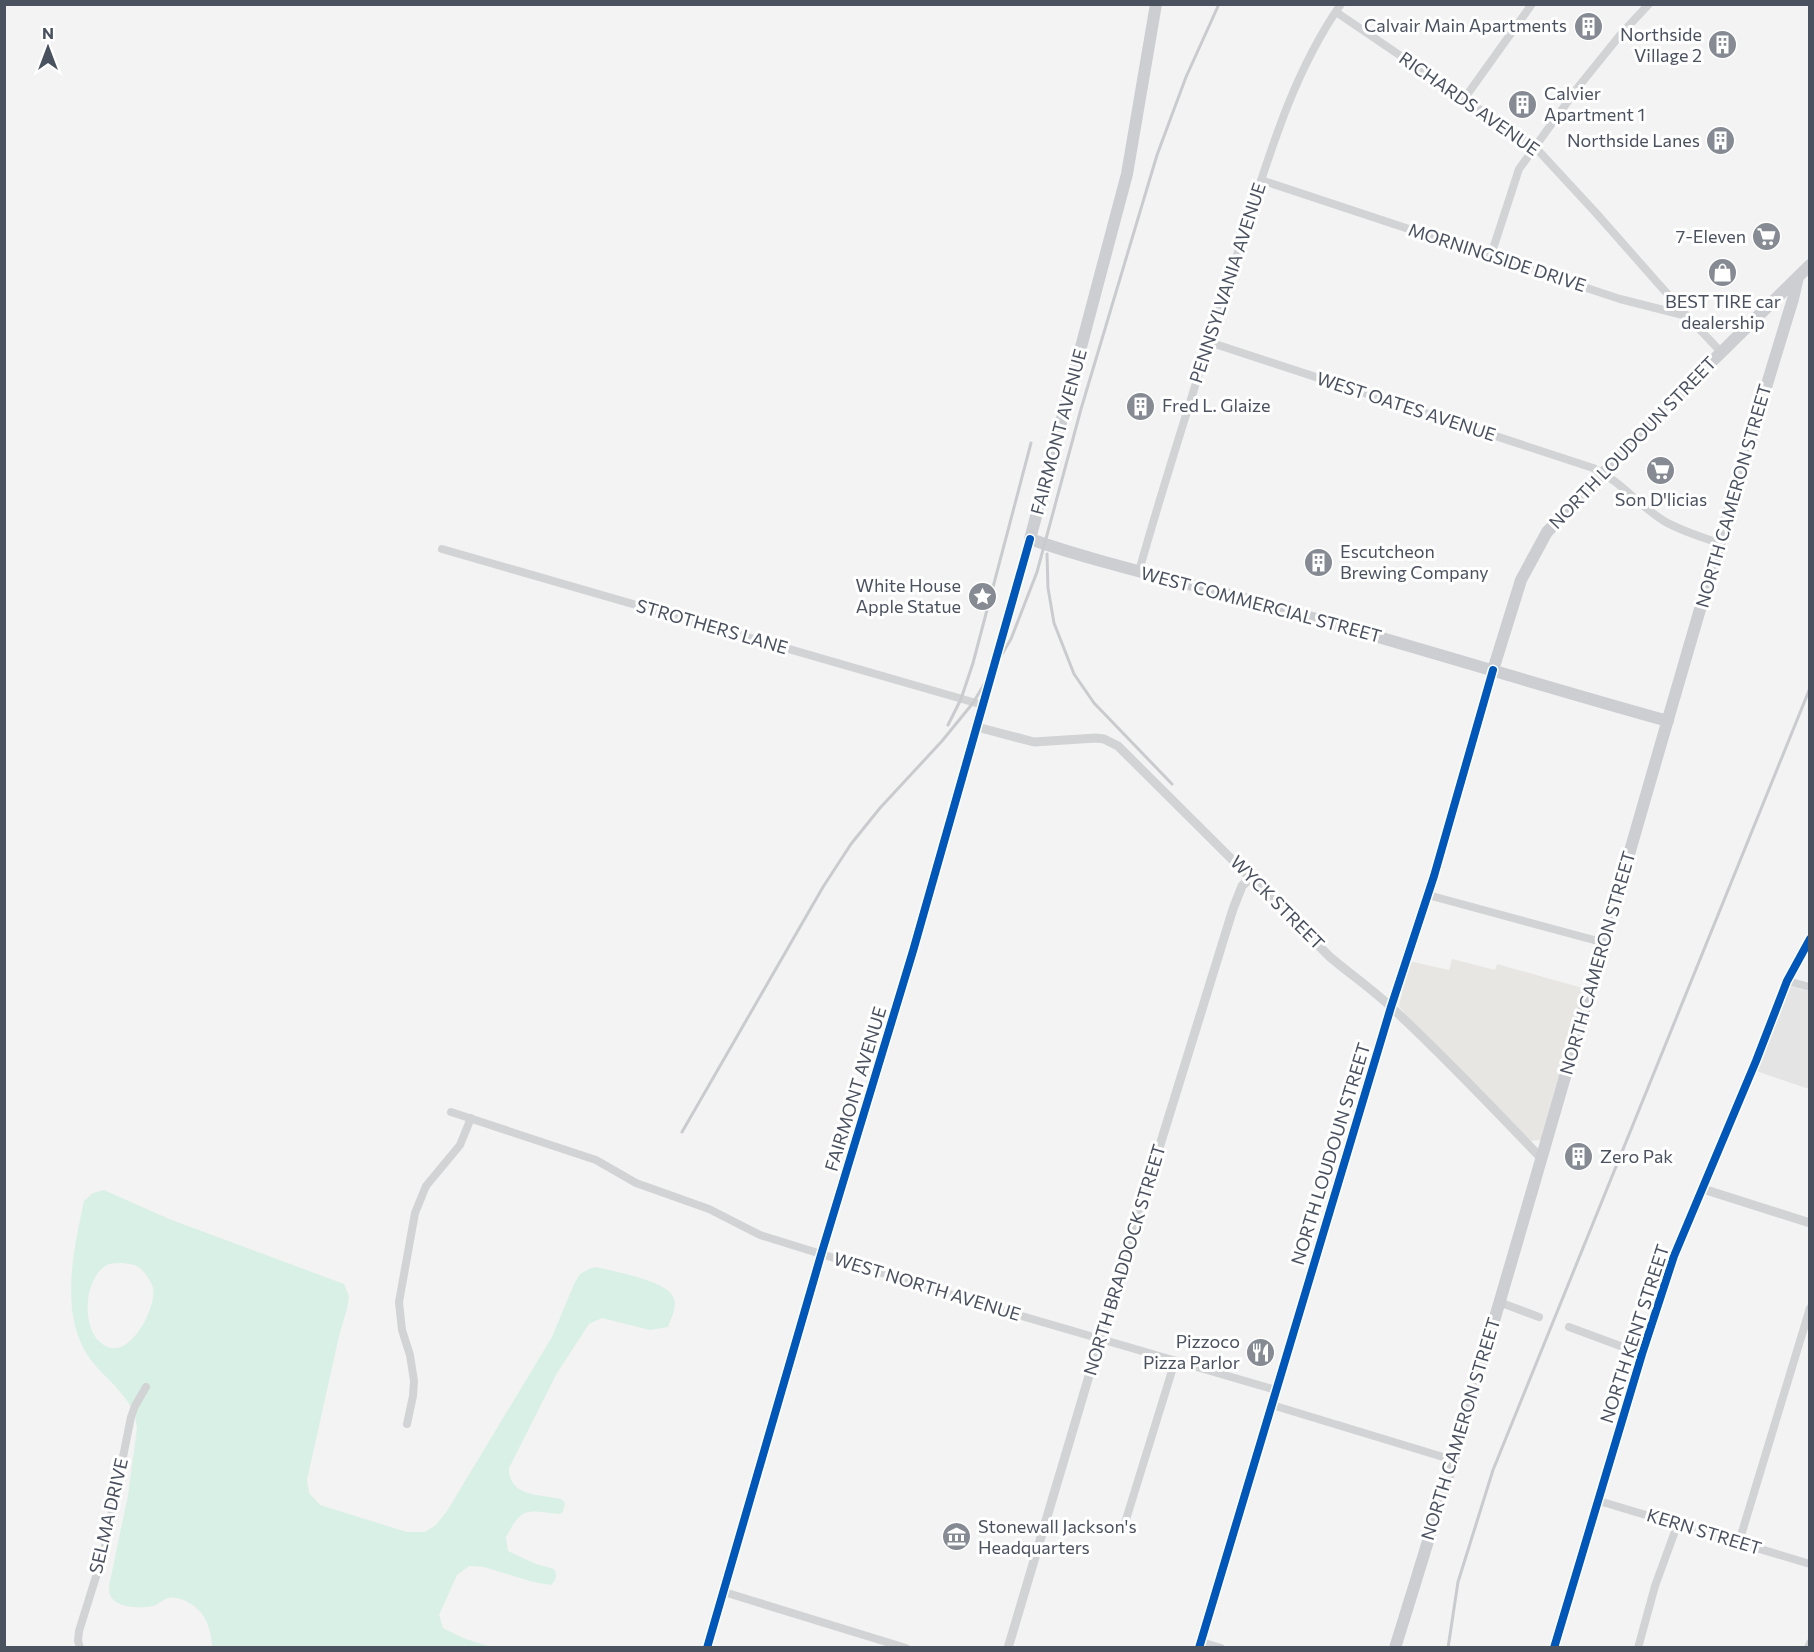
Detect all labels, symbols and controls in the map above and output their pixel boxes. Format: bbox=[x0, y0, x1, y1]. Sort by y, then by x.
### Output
building icon: Calvair Main Apartments bbox=[1572, 10, 1604, 42]
place label: Calvair Main Apartments bbox=[1364, 14, 1567, 36]
north arrow bbox=[18, 18, 78, 78]
text: N bbox=[42, 23, 54, 42]
place label: Northside Village 2 bbox=[1620, 23, 1702, 66]
building icon: Northside Village 2 bbox=[1707, 29, 1739, 61]
street label: RICHARDS AVENUE bbox=[1395, 47, 1544, 160]
place label: Calvier Apartment 1 bbox=[1544, 82, 1645, 125]
building icon: Calvier Apartment 1 bbox=[1507, 88, 1539, 120]
building icon: Northside Lanes bbox=[1705, 125, 1737, 157]
place label: Northside Lanes bbox=[1567, 129, 1700, 151]
street label: PENNSYLVANIA AVENUE bbox=[1184, 180, 1270, 386]
street label: MORNINGSIDE DRIVE bbox=[1406, 218, 1589, 296]
supermarket icon: 7-Eleven bbox=[1751, 221, 1783, 253]
place label: 7-Eleven bbox=[1676, 225, 1746, 247]
shop icon: BEST TIRE car dealership bbox=[1707, 257, 1739, 289]
place label: BEST TIRE car dealership bbox=[1665, 290, 1781, 333]
street label: FAIRMONT AVENUE bbox=[1025, 346, 1091, 517]
street label: NORTH LOUDOUN STREET bbox=[1544, 351, 1721, 533]
street label: WEST OATES AVENUE bbox=[1314, 367, 1499, 445]
street label: NORTH CAMERON STREET bbox=[1691, 381, 1776, 610]
building icon: Fred L. Glaize bbox=[1125, 390, 1157, 422]
place label: Fred L. Glaize bbox=[1162, 394, 1271, 416]
supermarket icon: Son D'licias bbox=[1645, 455, 1677, 487]
place label: Son D'licias bbox=[1615, 488, 1707, 510]
place label: Escutcheon Brewing Company bbox=[1340, 540, 1489, 583]
building icon: Escutcheon Brewing Company bbox=[1303, 546, 1335, 578]
street label: WEST COMMERCIAL STREET bbox=[1138, 561, 1384, 647]
place label: White House Apple Statue bbox=[856, 574, 961, 617]
place icon: White House Apple Statue bbox=[966, 580, 998, 612]
street label: STROTHERS LANE bbox=[634, 594, 791, 658]
street label: NORTH CAMERON STREET bbox=[1555, 848, 1640, 1077]
street label: WYCK STREET bbox=[1226, 851, 1329, 954]
street label: FAIRMONT AVENUE bbox=[820, 1004, 891, 1174]
street label: NORTH LOUDOUN STREET bbox=[1286, 1040, 1374, 1267]
building icon: Zero Pak bbox=[1563, 1141, 1595, 1173]
street label: NORTH BRADDOCK STREET bbox=[1078, 1142, 1170, 1378]
place label: Zero Pak bbox=[1600, 1145, 1673, 1167]
street label: NORTH KENT STREET bbox=[1595, 1242, 1673, 1426]
street label: WEST NORTH AVENUE bbox=[831, 1247, 1023, 1325]
street label: NORTH CAMERON STREET bbox=[1416, 1315, 1504, 1543]
place label: Pizzoco Pizza Parlor bbox=[1143, 1330, 1240, 1373]
restaurant icon: Pizzoco Pizza Parlor bbox=[1245, 1336, 1277, 1368]
street label: SELMA DRIVE bbox=[84, 1456, 132, 1576]
street label: KERN STREET bbox=[1644, 1503, 1764, 1559]
place label: Stonewall Jackson's Headquarters bbox=[978, 1515, 1137, 1558]
museum icon: Stonewall Jackson's Headquarters bbox=[941, 1521, 973, 1553]

